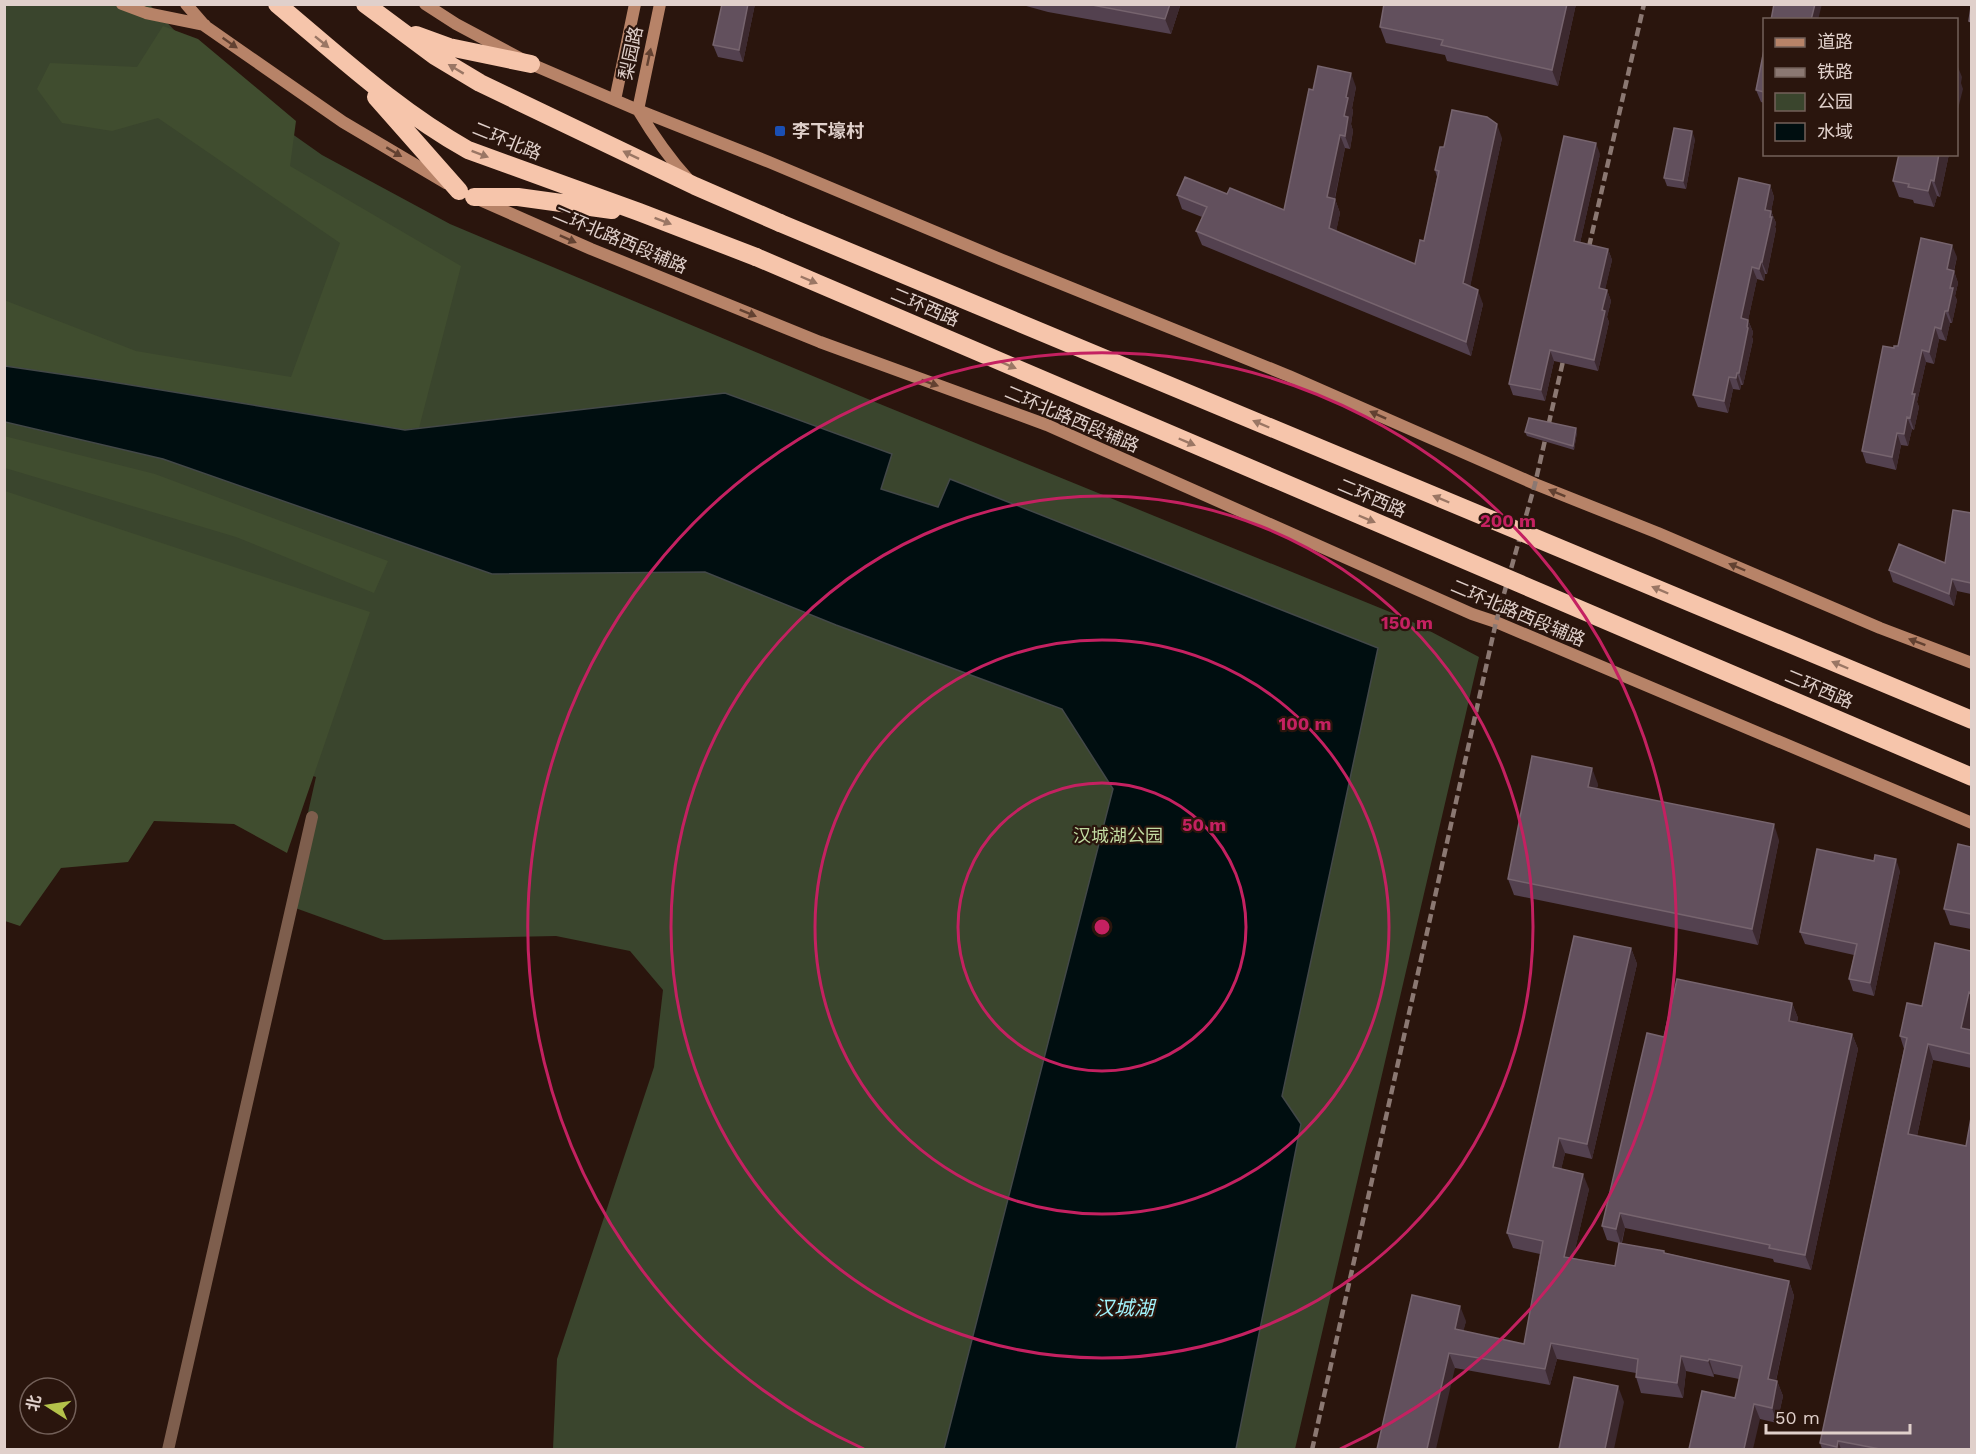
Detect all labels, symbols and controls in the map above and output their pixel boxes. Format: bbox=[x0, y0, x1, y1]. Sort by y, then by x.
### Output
legend bbox=[1763, 18, 1958, 156]
street label: 梨园路 bbox=[615, 24, 646, 81]
text: 道路 bbox=[1817, 31, 1853, 52]
one-way arrow bbox=[314, 35, 330, 48]
one-way arrow bbox=[221, 37, 237, 49]
one-way arrow bbox=[644, 48, 654, 66]
text: 铁路 bbox=[1817, 61, 1853, 82]
one-way arrow bbox=[447, 64, 464, 74]
text: 公园 bbox=[1817, 91, 1853, 112]
street label: 二环北路 bbox=[470, 117, 544, 164]
place label: 李下壕村 bbox=[792, 120, 864, 141]
text: 水域 bbox=[1817, 121, 1853, 142]
marker: 李下壕村 bbox=[773, 124, 787, 138]
one-way arrow bbox=[386, 147, 403, 157]
one-way arrow bbox=[471, 150, 489, 160]
one-way arrow bbox=[623, 151, 640, 160]
street label: 二环北路西段辅路 bbox=[550, 202, 691, 277]
one-way arrow bbox=[654, 217, 672, 227]
one-way arrow bbox=[559, 234, 577, 244]
one-way arrow bbox=[801, 276, 818, 285]
street label: 二环西路 bbox=[888, 283, 962, 330]
one-way arrow bbox=[740, 308, 758, 318]
one-way arrow bbox=[999, 361, 1017, 370]
one-way arrow bbox=[921, 378, 939, 388]
street label: 二环北路西段辅路 bbox=[1002, 381, 1143, 456]
one-way arrow bbox=[1369, 410, 1387, 419]
one-way arrow bbox=[1252, 419, 1270, 429]
one-way arrow bbox=[1179, 437, 1197, 447]
street label: 二环西路 bbox=[1335, 474, 1409, 521]
one-way arrow bbox=[1548, 488, 1566, 497]
one-way arrow bbox=[1432, 494, 1450, 504]
text: 200 m bbox=[1480, 510, 1536, 531]
one-way arrow bbox=[1358, 514, 1376, 524]
one-way arrow bbox=[1728, 562, 1746, 571]
street label: 二环北路西段辅路 bbox=[1448, 575, 1589, 650]
one-way arrow bbox=[1651, 585, 1669, 594]
text: 150 m bbox=[1381, 612, 1433, 633]
one-way arrow bbox=[1908, 637, 1926, 646]
one-way arrow bbox=[1831, 660, 1849, 669]
street label: 二环西路 bbox=[1782, 665, 1856, 712]
text: 100 m bbox=[1278, 713, 1332, 734]
text: 50 m bbox=[1182, 814, 1226, 835]
park label: 汉城湖公园 bbox=[1073, 825, 1163, 846]
centre of rings bbox=[1092, 917, 1112, 937]
water label: 汉城湖 bbox=[1094, 1296, 1157, 1320]
north arrow bbox=[18, 1376, 78, 1436]
text: 北 bbox=[23, 1393, 45, 1413]
scale bar bbox=[1766, 1397, 1910, 1435]
text: 50 m bbox=[1775, 1407, 1820, 1428]

